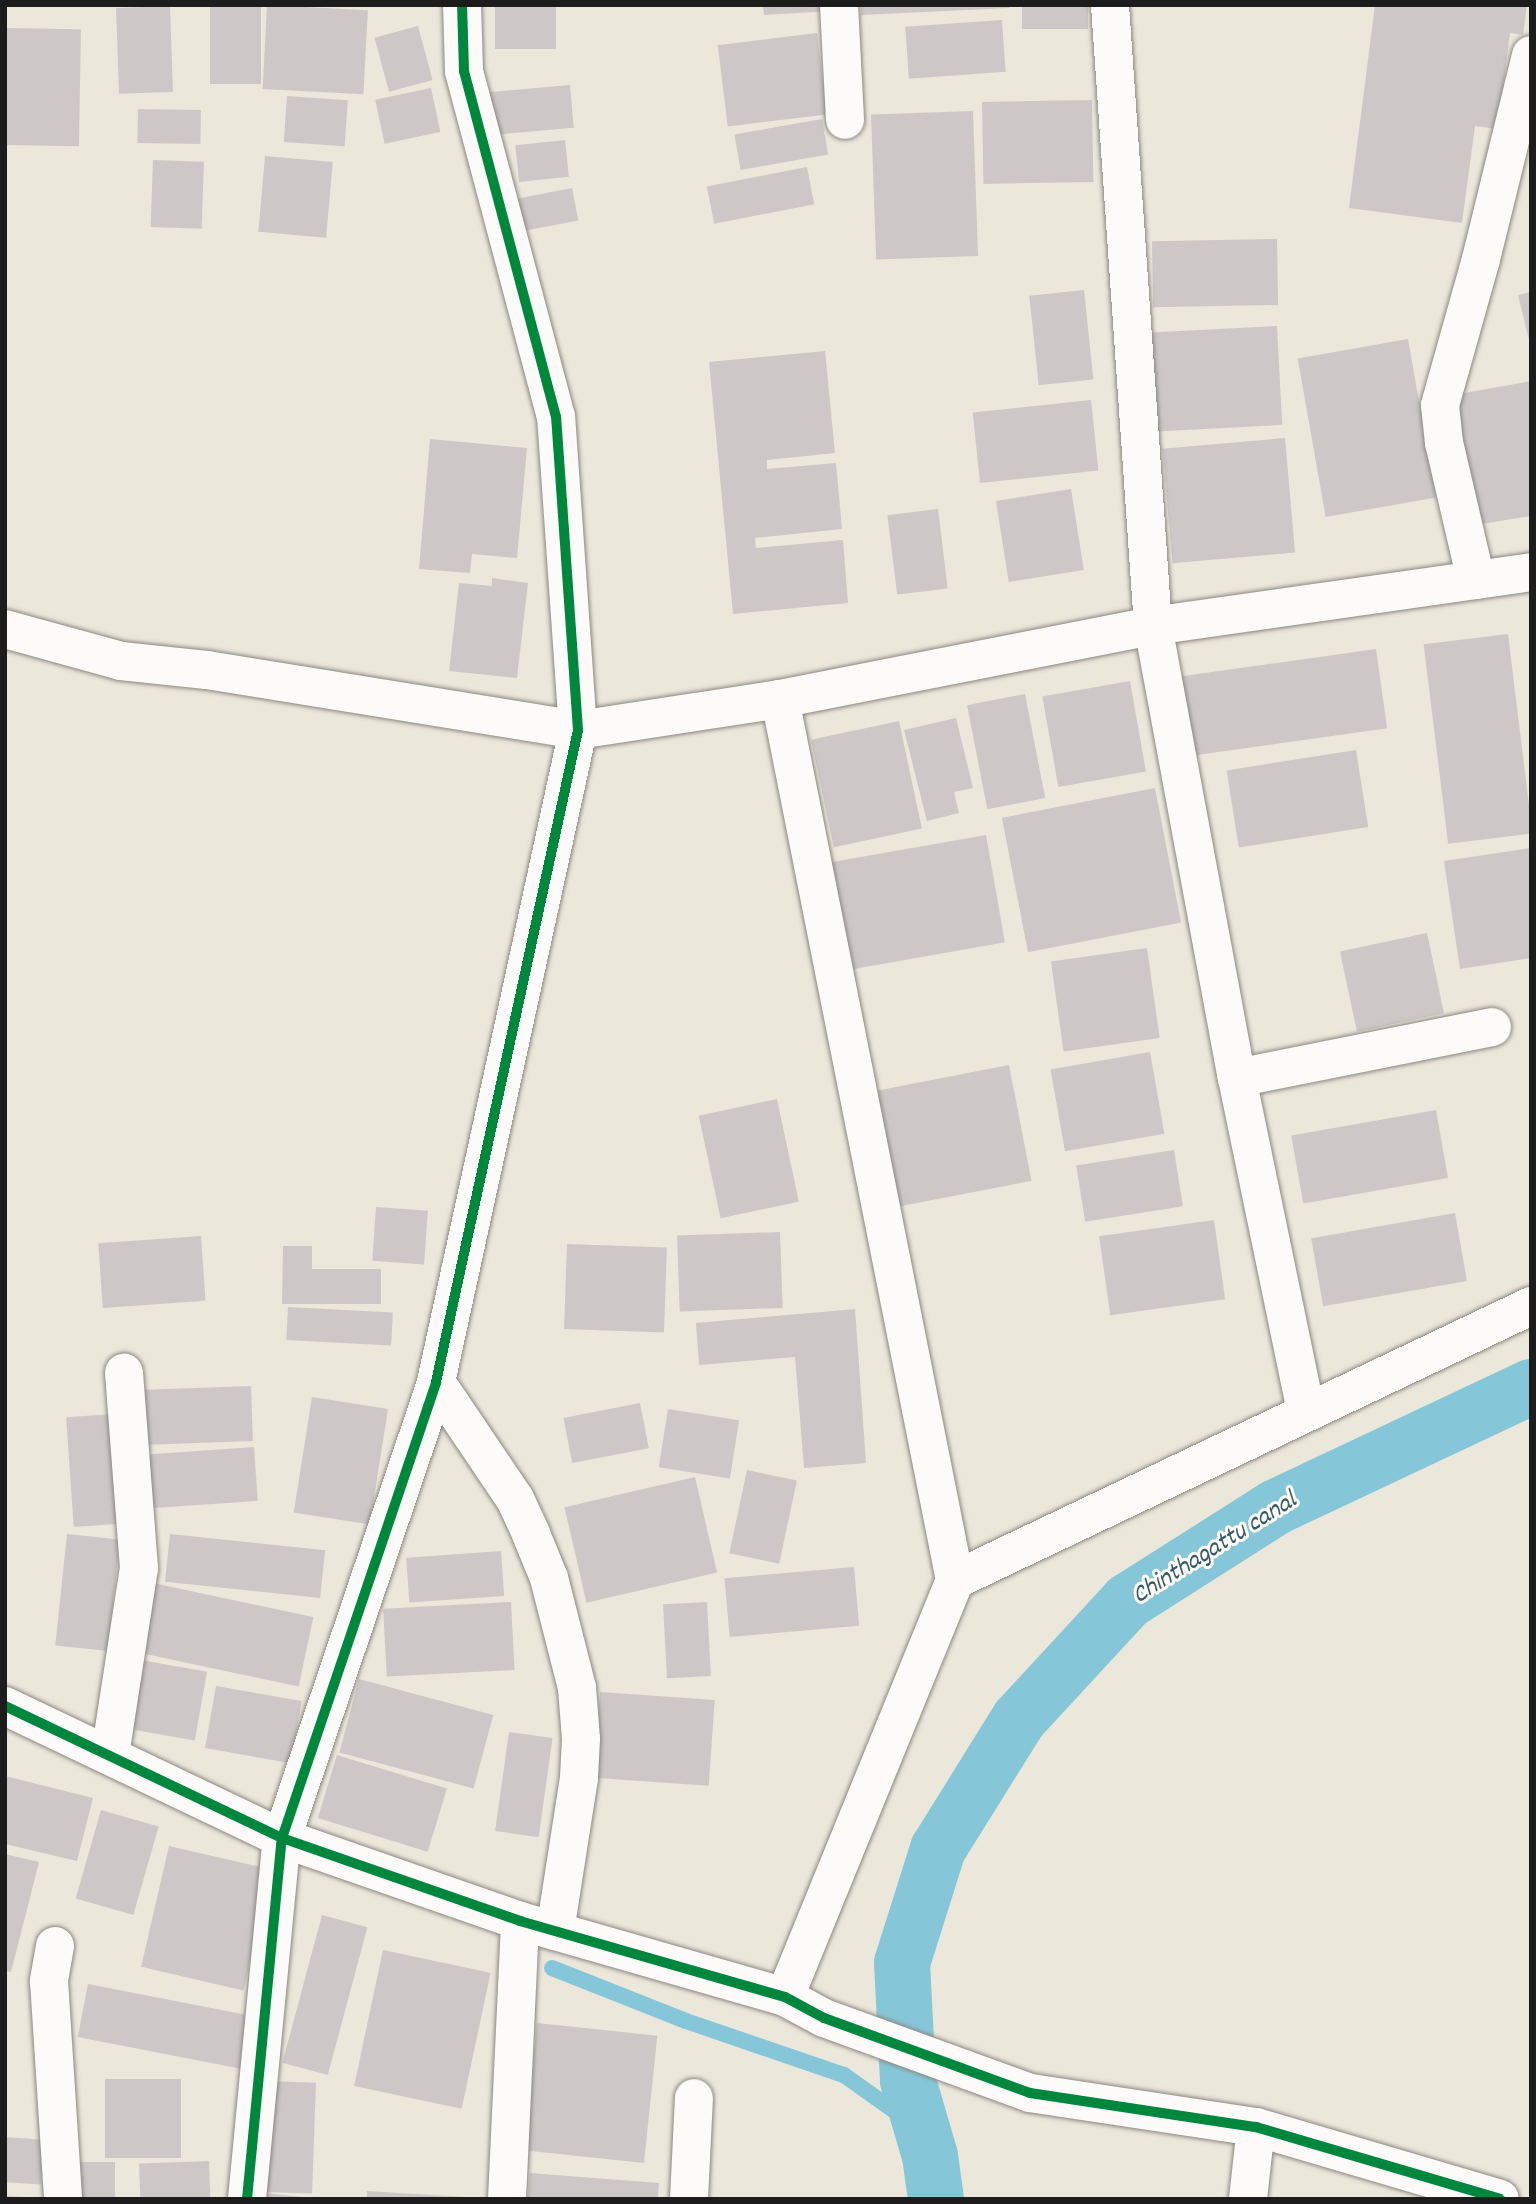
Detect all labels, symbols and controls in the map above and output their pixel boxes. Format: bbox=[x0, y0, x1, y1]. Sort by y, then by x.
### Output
water label: Chinthagattu canal bbox=[1127, 1486, 1303, 1612]

